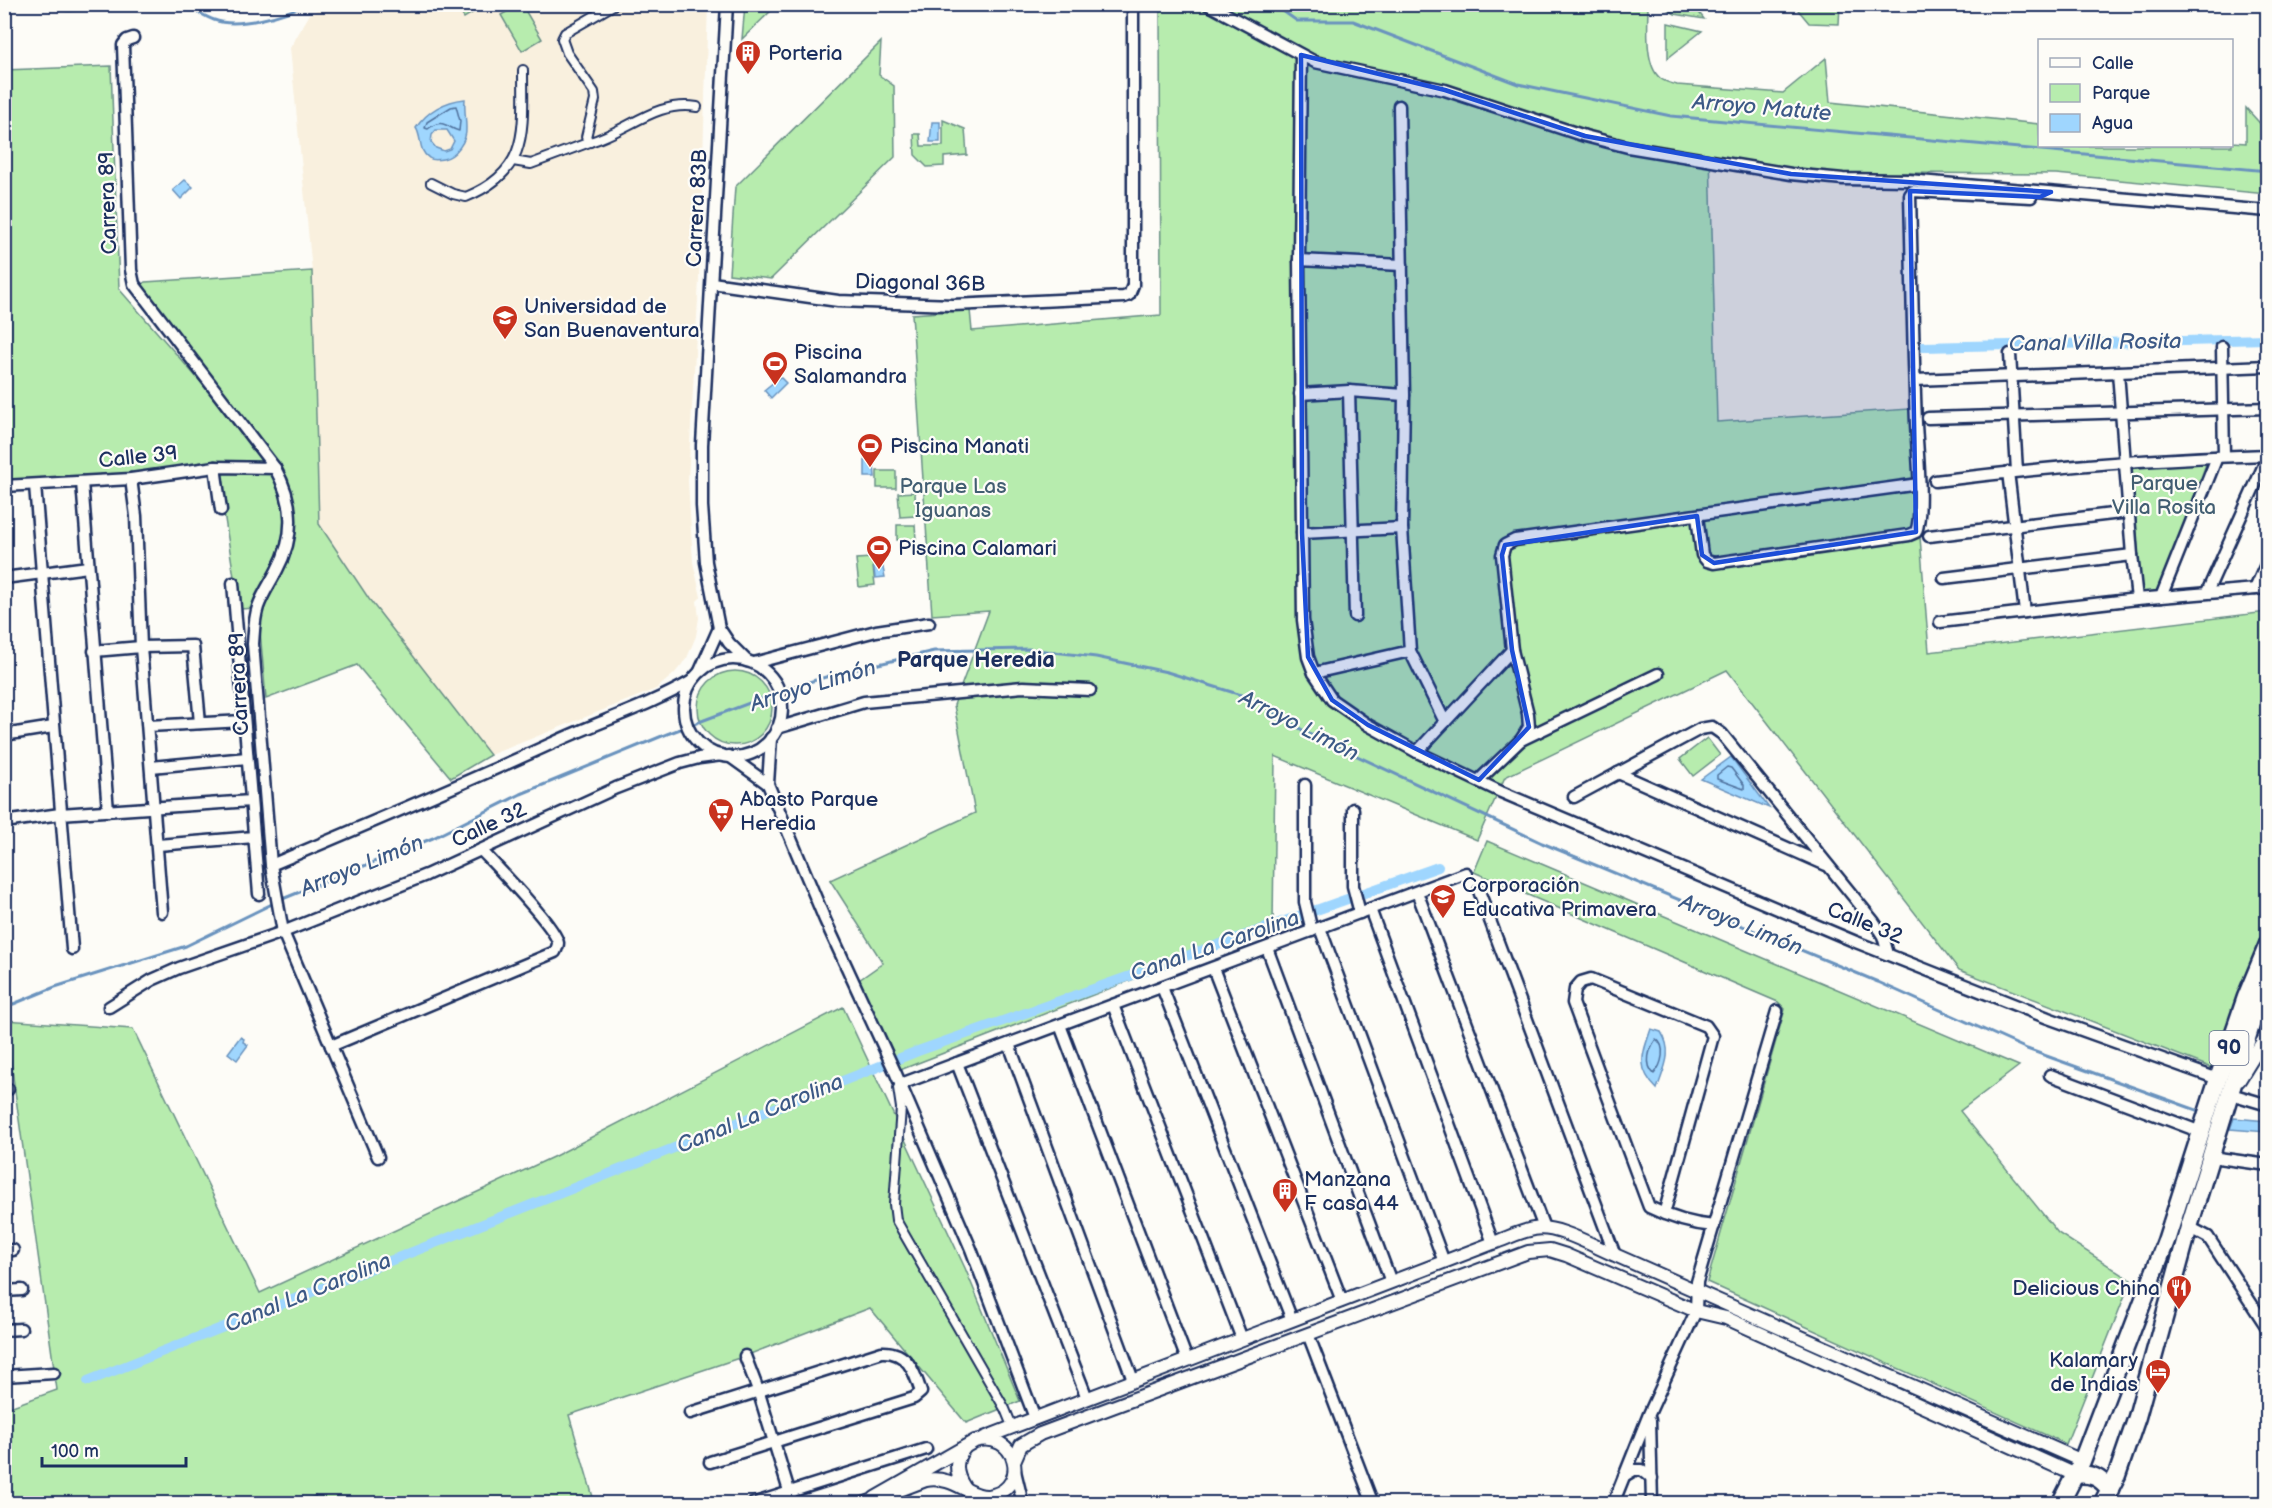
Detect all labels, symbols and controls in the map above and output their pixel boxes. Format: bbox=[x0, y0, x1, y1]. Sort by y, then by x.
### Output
building icon: Porteria bbox=[733, 38, 763, 76]
legend bbox=[2038, 39, 2233, 147]
place label: Porteria bbox=[768, 41, 843, 66]
text: Calle bbox=[2092, 53, 2134, 74]
text: Parque bbox=[2092, 83, 2150, 104]
water label: Arroyo Matute bbox=[1690, 88, 1833, 128]
text: Agua bbox=[2092, 113, 2133, 134]
street label: Carrera 83B bbox=[681, 148, 713, 268]
street label: Carrera 89 bbox=[94, 151, 122, 255]
street label: Diagonal 36B bbox=[855, 269, 985, 297]
place label: Universidad de San Buenaventura bbox=[524, 294, 700, 343]
school or university icon: Universidad de San Buenaventura bbox=[490, 303, 520, 341]
water label: Canal Villa Rosita bbox=[2008, 328, 2182, 358]
place label: Piscina Salamandra bbox=[794, 340, 907, 389]
sports icon: Piscina Salamandra bbox=[760, 349, 790, 387]
sports icon: Piscina Manati bbox=[855, 431, 885, 469]
place label: Piscina Manati bbox=[890, 434, 1029, 459]
street label: Calle 39 bbox=[97, 440, 179, 474]
park label: Parque Villa Rosita bbox=[2112, 471, 2216, 520]
park label: Parque Las Iguanas bbox=[899, 474, 1007, 523]
sports icon: Piscina Calamari bbox=[864, 533, 894, 571]
place label: Piscina Calamari bbox=[898, 536, 1057, 561]
street label: Carrera 89 bbox=[224, 632, 254, 736]
district label: Parque Heredia bbox=[897, 647, 1055, 674]
water label: Arroyo Limón bbox=[746, 654, 879, 718]
water label: Arroyo Limón bbox=[1234, 684, 1363, 768]
place label: Abasto Parque Heredia bbox=[740, 787, 878, 836]
supermarket icon: Abasto Parque Heredia bbox=[706, 796, 736, 834]
street label: Calle 32 bbox=[448, 797, 531, 853]
water label: Arroyo Limón bbox=[296, 829, 427, 903]
place label: Corporación Educativa Primavera bbox=[1462, 873, 1657, 922]
school or university icon: Corporación Educativa Primavera bbox=[1428, 882, 1458, 920]
water label: Arroyo Limón bbox=[1675, 888, 1806, 962]
street label: Calle 32 bbox=[1823, 897, 1907, 950]
water label: Canal La Carolina bbox=[1127, 904, 1303, 988]
road number: 90 bbox=[2210, 1031, 2248, 1065]
water label: Canal La Carolina bbox=[673, 1068, 847, 1160]
place label: Manzana F casa 44 bbox=[1304, 1167, 1399, 1216]
building icon: Manzana F casa 44 bbox=[1270, 1176, 1300, 1214]
water label: Canal La Carolina bbox=[221, 1247, 395, 1339]
restaurant icon: Delicious China bbox=[2164, 1273, 2194, 1311]
place label: Delicious China bbox=[2012, 1276, 2160, 1301]
place label: Kalamary de Indias bbox=[2049, 1348, 2139, 1397]
hotel icon: Kalamary de Indias bbox=[2143, 1357, 2173, 1395]
scale bar bbox=[42, 1430, 186, 1468]
text: 100 m bbox=[51, 1441, 99, 1462]

